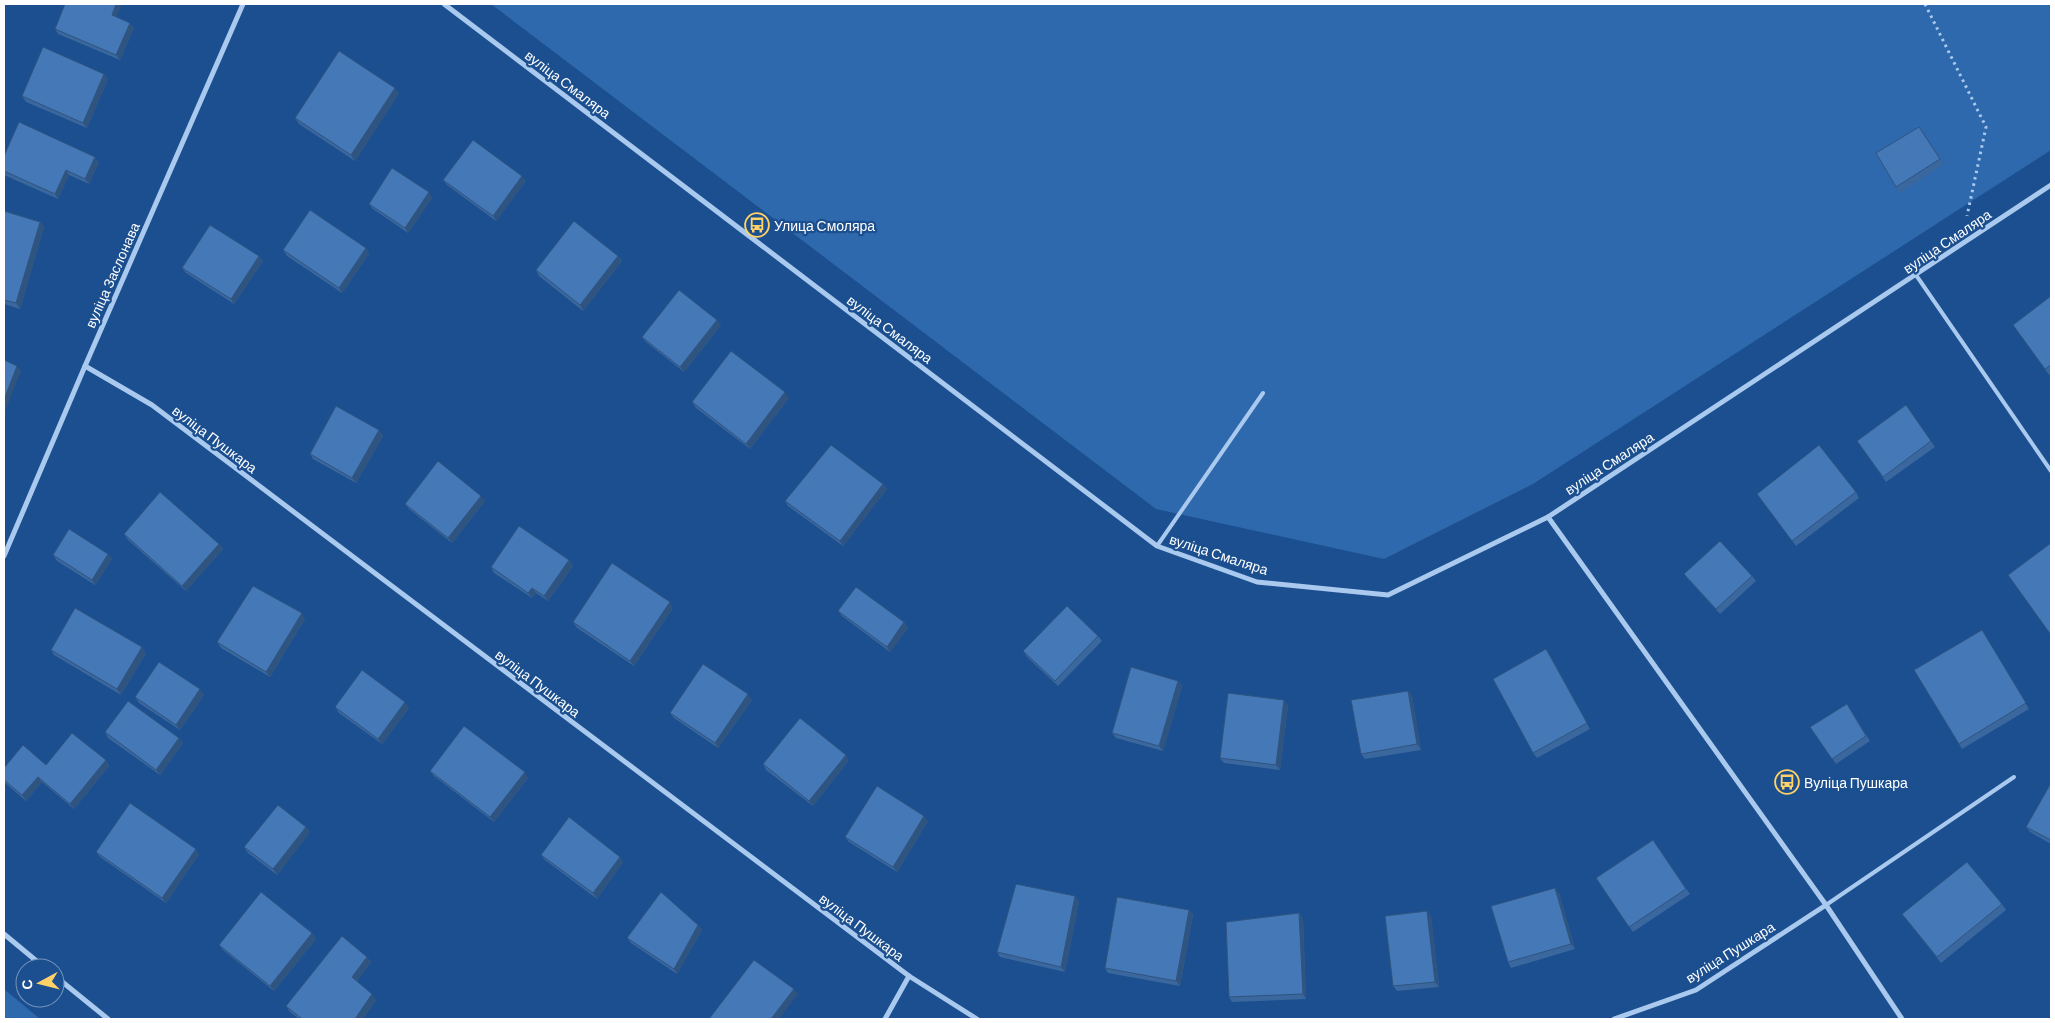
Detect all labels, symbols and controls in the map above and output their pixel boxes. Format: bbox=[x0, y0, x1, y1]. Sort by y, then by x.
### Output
street label: вуліца Смаляра bbox=[522, 46, 614, 122]
street label: вуліца Смаляра bbox=[1900, 205, 1994, 277]
bus stop icon: Улица Смоляра bbox=[744, 212, 770, 238]
place label: Улица Смоляра bbox=[774, 217, 875, 234]
street label: вуліца Заслонава bbox=[81, 219, 143, 330]
street label: вуліца Смаляра bbox=[844, 291, 936, 367]
street label: вуліца Пушкара bbox=[169, 402, 261, 477]
street label: вуліца Смаляра bbox=[1561, 428, 1657, 498]
street label: вуліца Смаляра bbox=[1168, 530, 1271, 578]
street label: вуліца Пушкара bbox=[492, 646, 584, 721]
bus stop icon: Вуліца Пушкара bbox=[1774, 769, 1800, 795]
place label: Вуліца Пушкара bbox=[1804, 774, 1908, 791]
street label: вуліца Пушкара bbox=[816, 890, 908, 965]
street label: вуліца Пушкара bbox=[1682, 918, 1778, 986]
north arrow bbox=[15, 958, 65, 1008]
text: С bbox=[18, 979, 36, 991]

